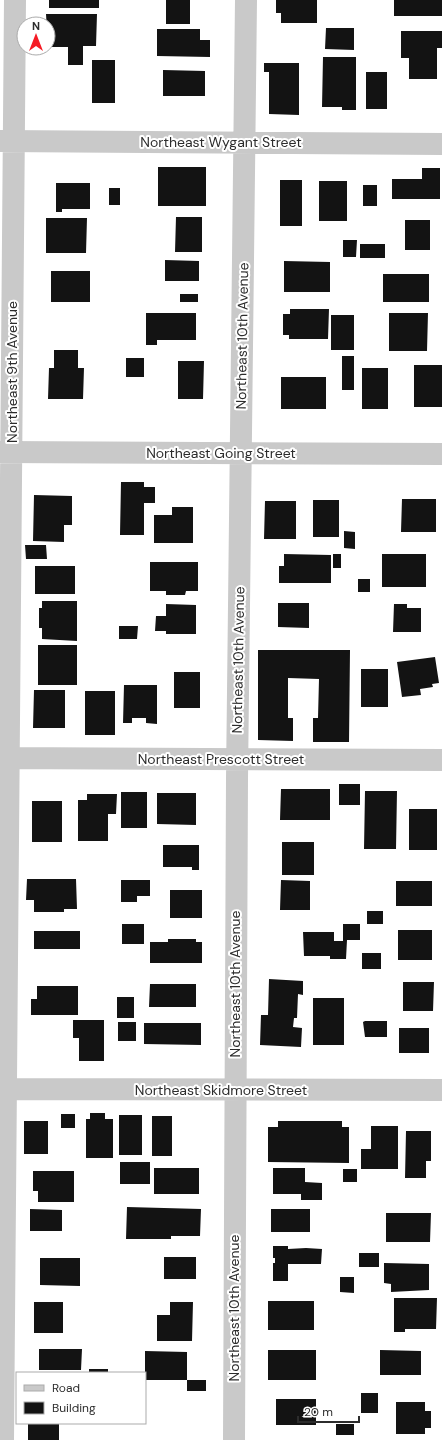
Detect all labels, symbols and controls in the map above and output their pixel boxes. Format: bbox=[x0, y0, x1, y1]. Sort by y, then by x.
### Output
north arrow bbox=[16, 16, 56, 56]
text: N bbox=[32, 19, 40, 33]
street label: Northeast Wygant Street bbox=[140, 133, 302, 151]
street label: Northeast 10th Avenue bbox=[232, 262, 252, 410]
street label: Northeast 9th Avenue bbox=[3, 301, 21, 443]
street label: Northeast Going Street bbox=[146, 444, 296, 462]
street label: Northeast 10th Avenue bbox=[228, 586, 248, 734]
street label: Northeast Prescott Street bbox=[138, 750, 304, 768]
street label: Northeast 10th Avenue bbox=[226, 910, 244, 1057]
street label: Northeast Skidmore Street bbox=[135, 1081, 307, 1099]
street label: Northeast 10th Avenue bbox=[225, 1234, 243, 1381]
legend bbox=[16, 1372, 146, 1424]
text: Road bbox=[52, 1380, 80, 1396]
scale bar bbox=[298, 1398, 359, 1424]
text: Building bbox=[52, 1400, 96, 1416]
text: 20 m bbox=[304, 1404, 333, 1420]

